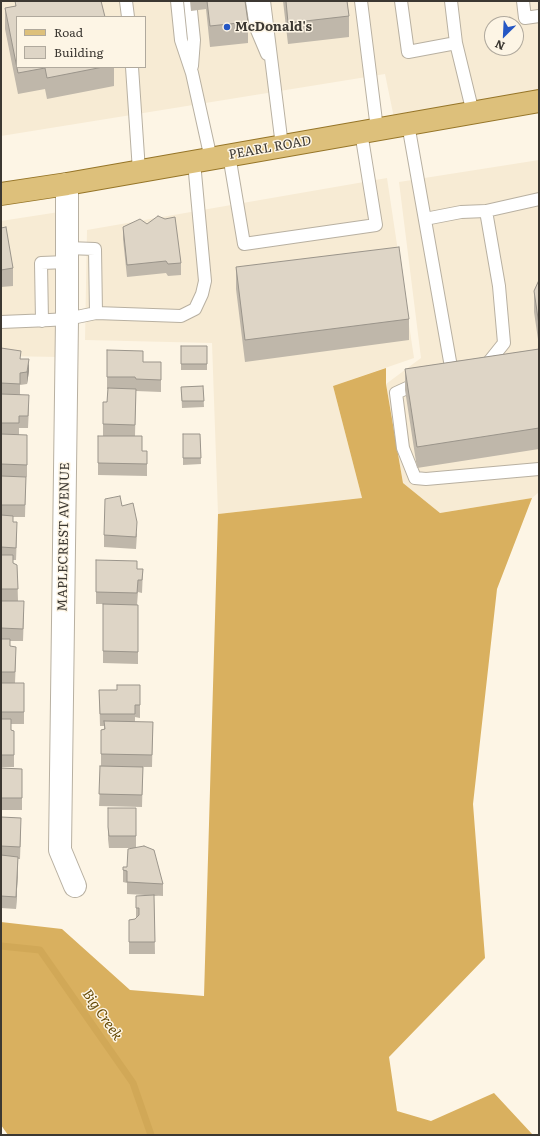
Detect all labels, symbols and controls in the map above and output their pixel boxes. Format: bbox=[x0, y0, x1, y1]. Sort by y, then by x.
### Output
legend bbox=[16, 16, 146, 68]
north arrow bbox=[484, 16, 524, 56]
place label: McDonald's bbox=[235, 19, 312, 35]
marker: McDonald's bbox=[222, 22, 232, 32]
text: Road bbox=[54, 23, 83, 41]
text: N bbox=[492, 37, 507, 55]
text: Building bbox=[54, 43, 103, 61]
street label: PEARL ROAD bbox=[227, 133, 313, 163]
street label: MAPLECREST AVENUE bbox=[55, 462, 73, 612]
water label: Big Creek bbox=[78, 986, 126, 1044]

